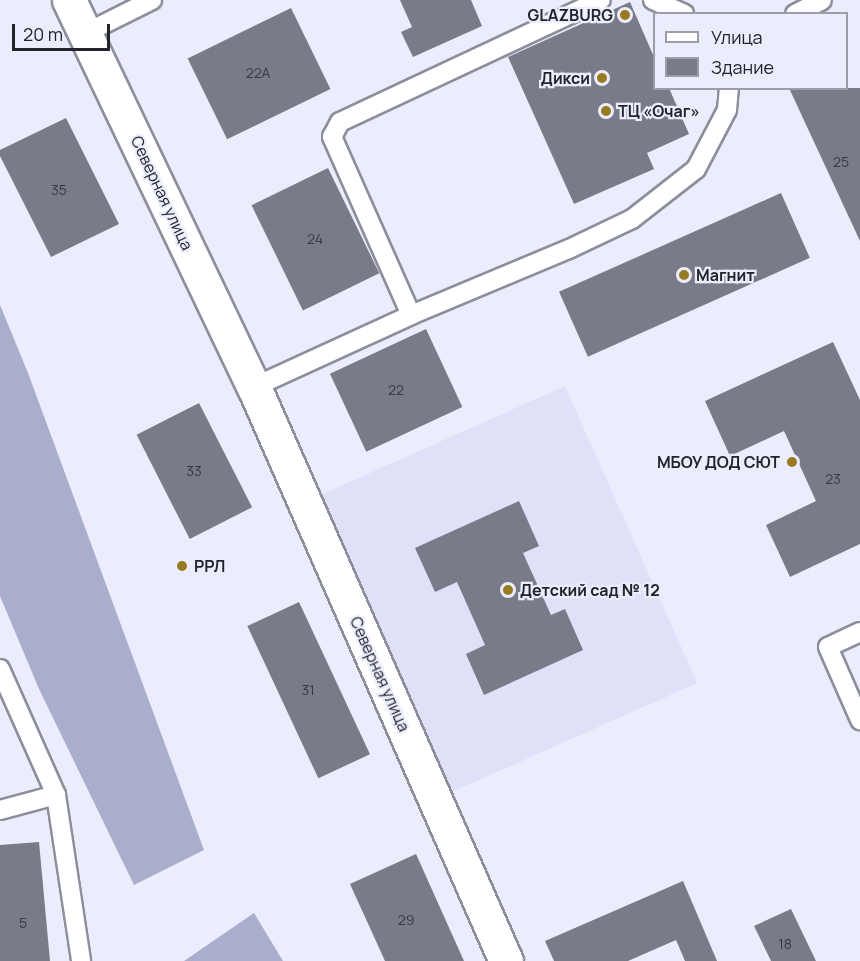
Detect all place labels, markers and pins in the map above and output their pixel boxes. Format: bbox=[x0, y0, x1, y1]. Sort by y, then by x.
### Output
place label: GLAZBURG bbox=[528, 5, 613, 25]
marker: GLAZBURG bbox=[618, 8, 632, 22]
place label: Дикси bbox=[541, 68, 590, 88]
marker: Дикси bbox=[595, 71, 609, 85]
place label: ТЦ «Очаг» bbox=[618, 101, 700, 121]
marker: ТЦ «Очаг» bbox=[599, 104, 613, 118]
place label: Магнит bbox=[696, 265, 755, 285]
marker: Магнит bbox=[677, 268, 691, 282]
place label: МБОУ ДОД СЮТ bbox=[656, 452, 780, 472]
marker: МБОУ ДОД СЮТ bbox=[785, 455, 799, 469]
place label: РРЛ bbox=[194, 556, 225, 576]
marker: РРЛ bbox=[175, 559, 189, 573]
place label: Детский сад № 12 bbox=[520, 580, 660, 600]
marker: Детский сад № 12 bbox=[501, 583, 515, 597]

